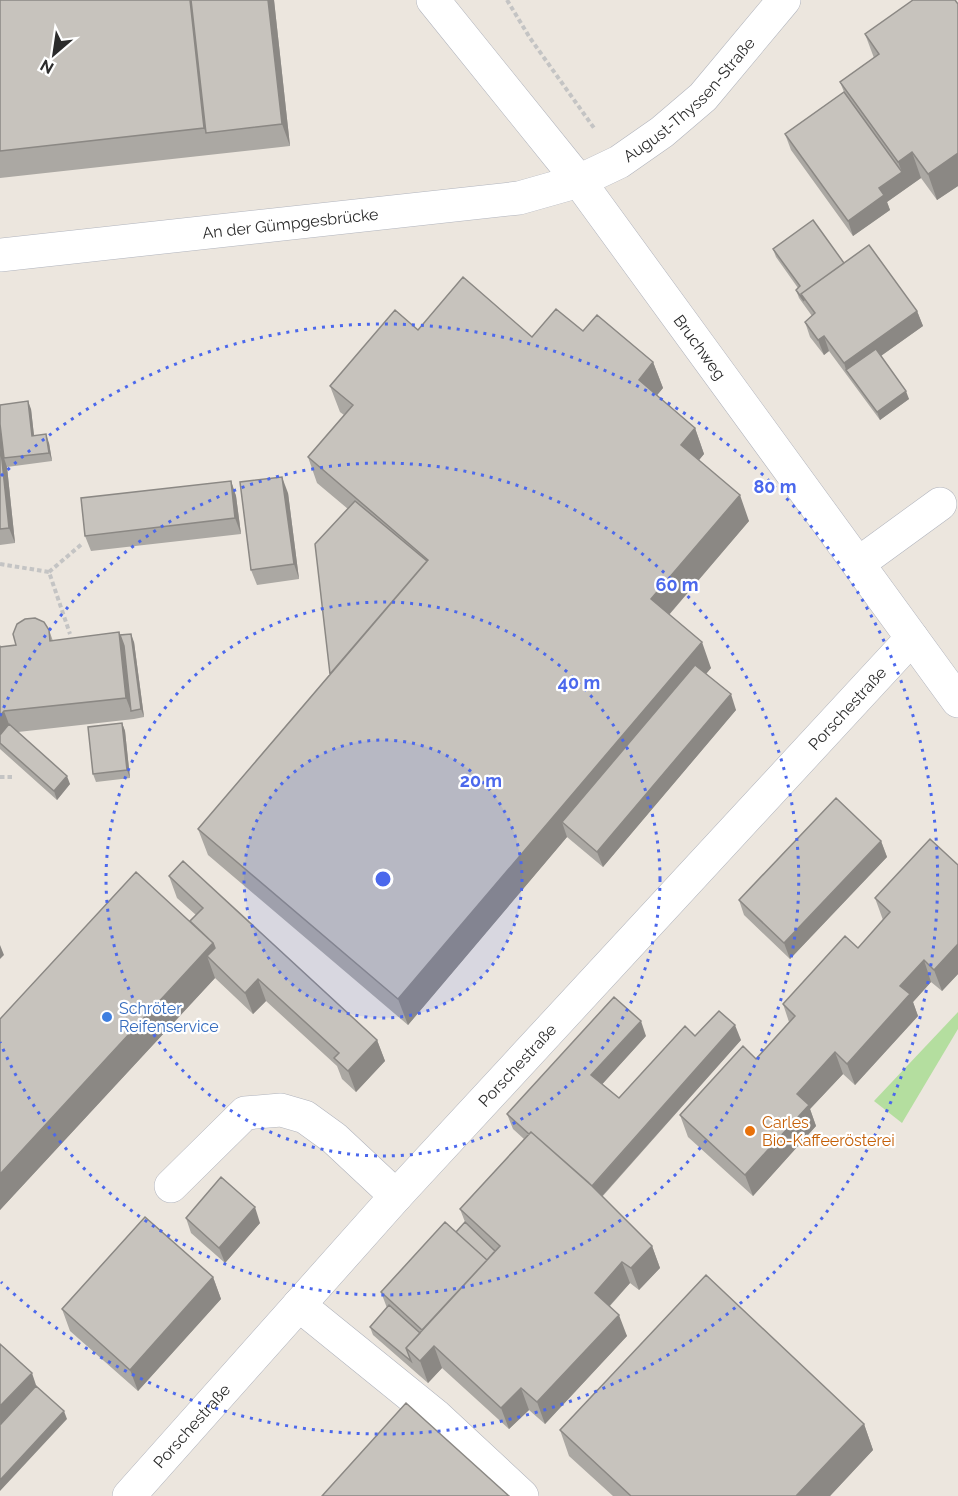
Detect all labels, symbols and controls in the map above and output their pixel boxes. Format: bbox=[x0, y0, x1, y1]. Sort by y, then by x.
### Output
north arrow bbox=[24, 24, 84, 84]
street label: August-Thyssen-Straße bbox=[620, 34, 759, 166]
text: N bbox=[37, 55, 57, 78]
street label: An der Gümpgesbrücke bbox=[201, 205, 379, 243]
street label: Bruchweg bbox=[670, 311, 730, 384]
text: 80 m bbox=[753, 476, 797, 497]
text: 60 m bbox=[655, 574, 699, 595]
street label: Porschestraße bbox=[805, 663, 890, 754]
text: 40 m bbox=[558, 672, 600, 693]
text: 20 m bbox=[460, 770, 502, 791]
centre of rings bbox=[373, 869, 393, 889]
place label: Schröter Reifenservice bbox=[119, 999, 219, 1036]
marker: Schröter Reifenservice bbox=[100, 1010, 114, 1024]
street label: Porschestraße bbox=[475, 1020, 560, 1111]
place label: Carles Bio-Kaffeerösterei bbox=[762, 1113, 895, 1150]
marker: Carles Bio-Kaffeerösterei bbox=[743, 1124, 757, 1138]
street label: Porschestraße bbox=[150, 1380, 234, 1472]

